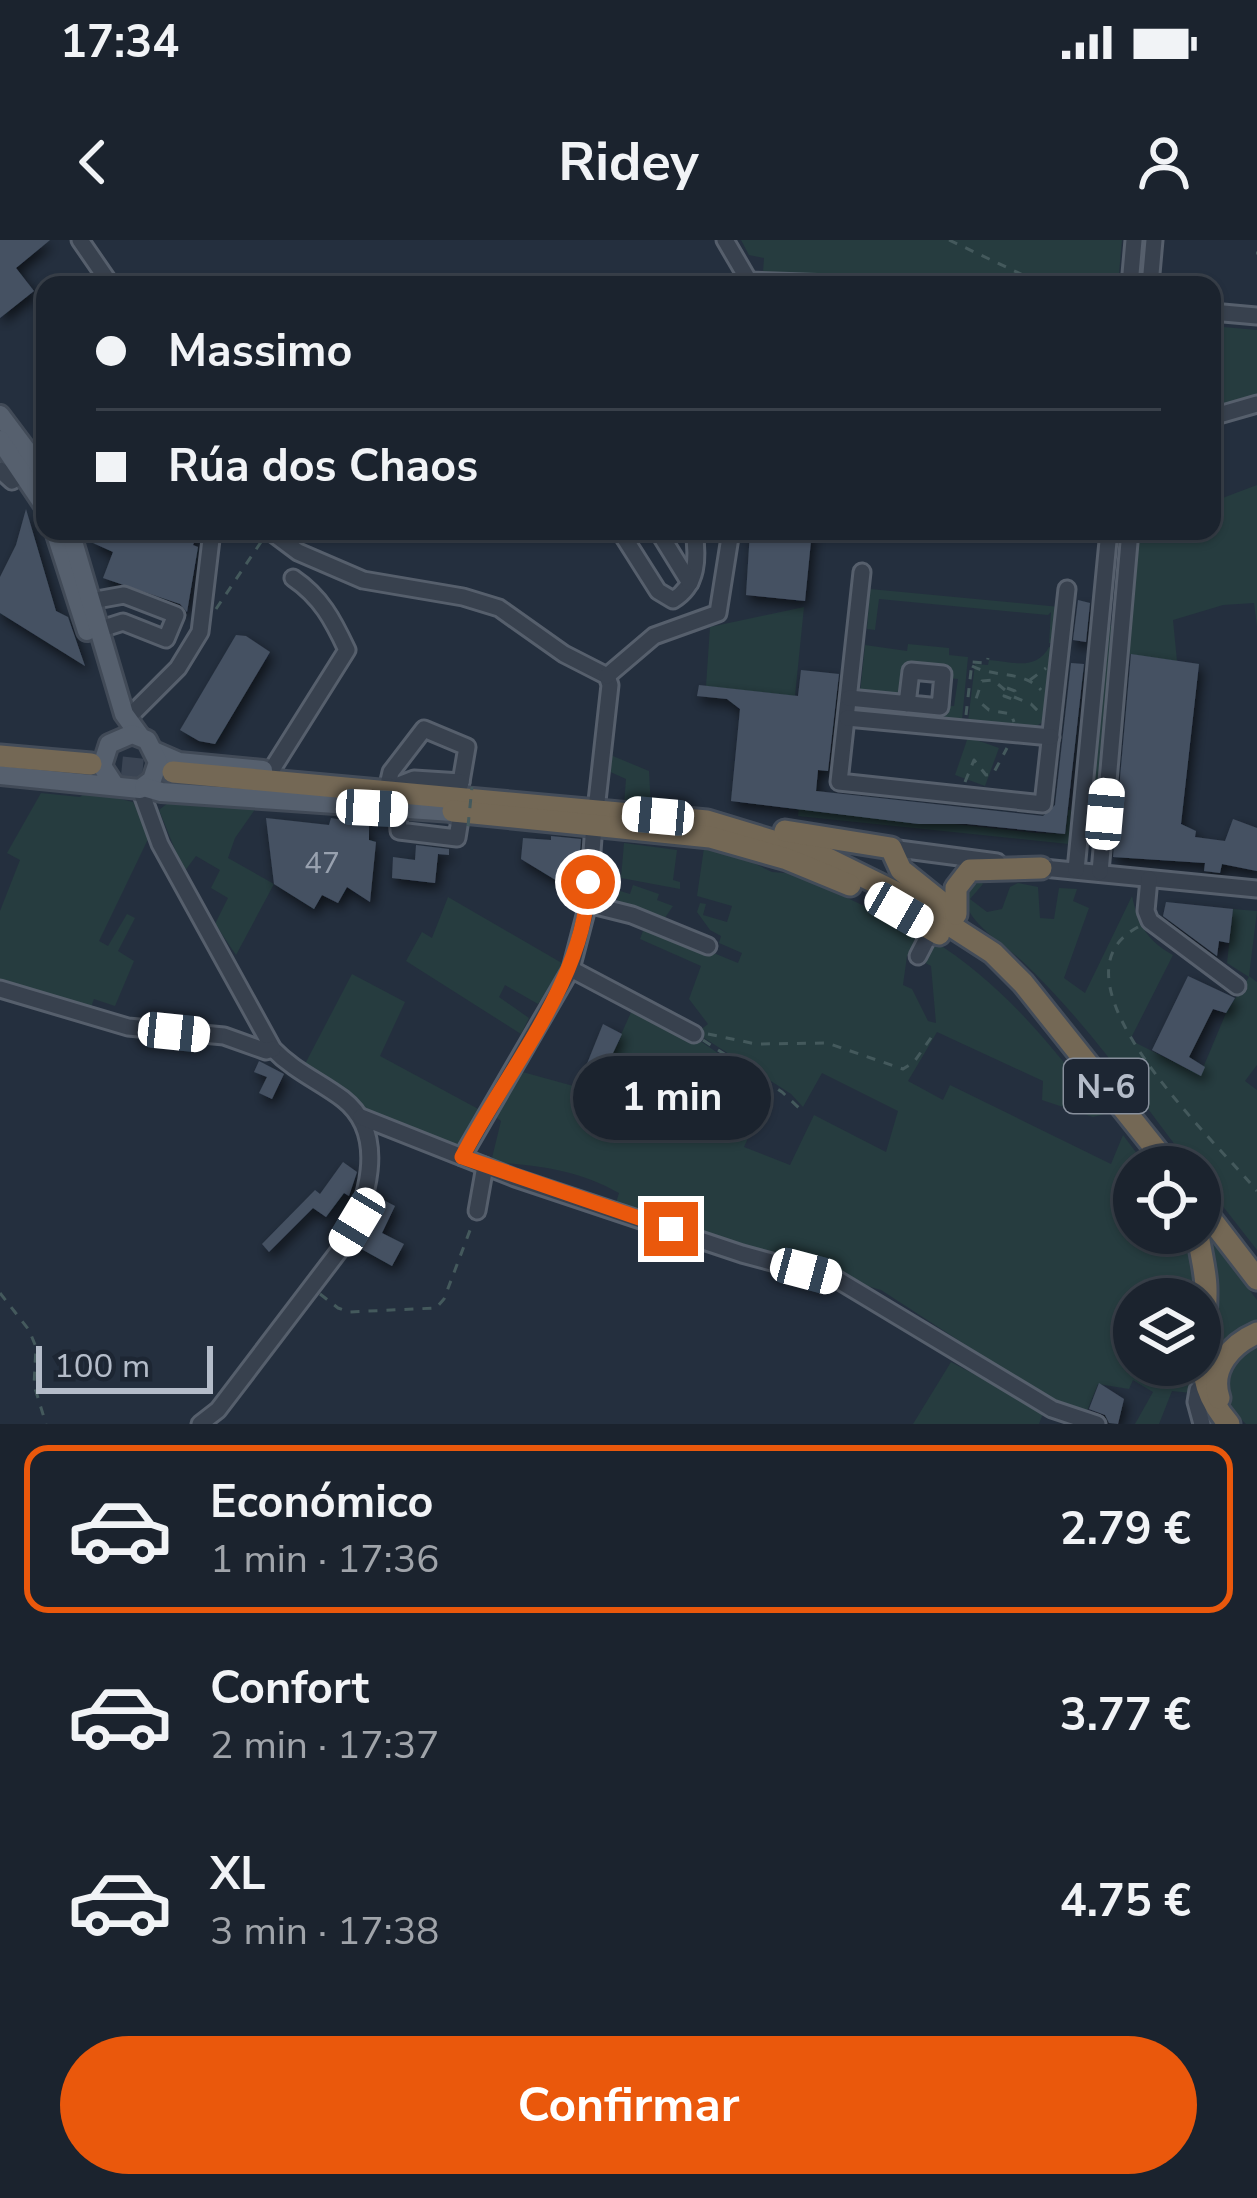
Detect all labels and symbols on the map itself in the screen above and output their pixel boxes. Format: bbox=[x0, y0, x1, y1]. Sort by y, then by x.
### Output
car bbox=[1084, 777, 1126, 851]
car bbox=[335, 788, 409, 828]
car bbox=[621, 795, 695, 837]
house number: 47 bbox=[304, 843, 340, 884]
route start bbox=[561, 855, 615, 909]
car bbox=[859, 876, 939, 944]
car bbox=[136, 1010, 212, 1054]
callout: 1 min bbox=[572, 1055, 770, 1139]
road number: N-6 bbox=[1064, 1059, 1148, 1113]
car bbox=[323, 1182, 391, 1262]
route end bbox=[644, 1202, 698, 1256]
car bbox=[767, 1244, 845, 1298]
scale bar bbox=[36, 1340, 213, 1393]

